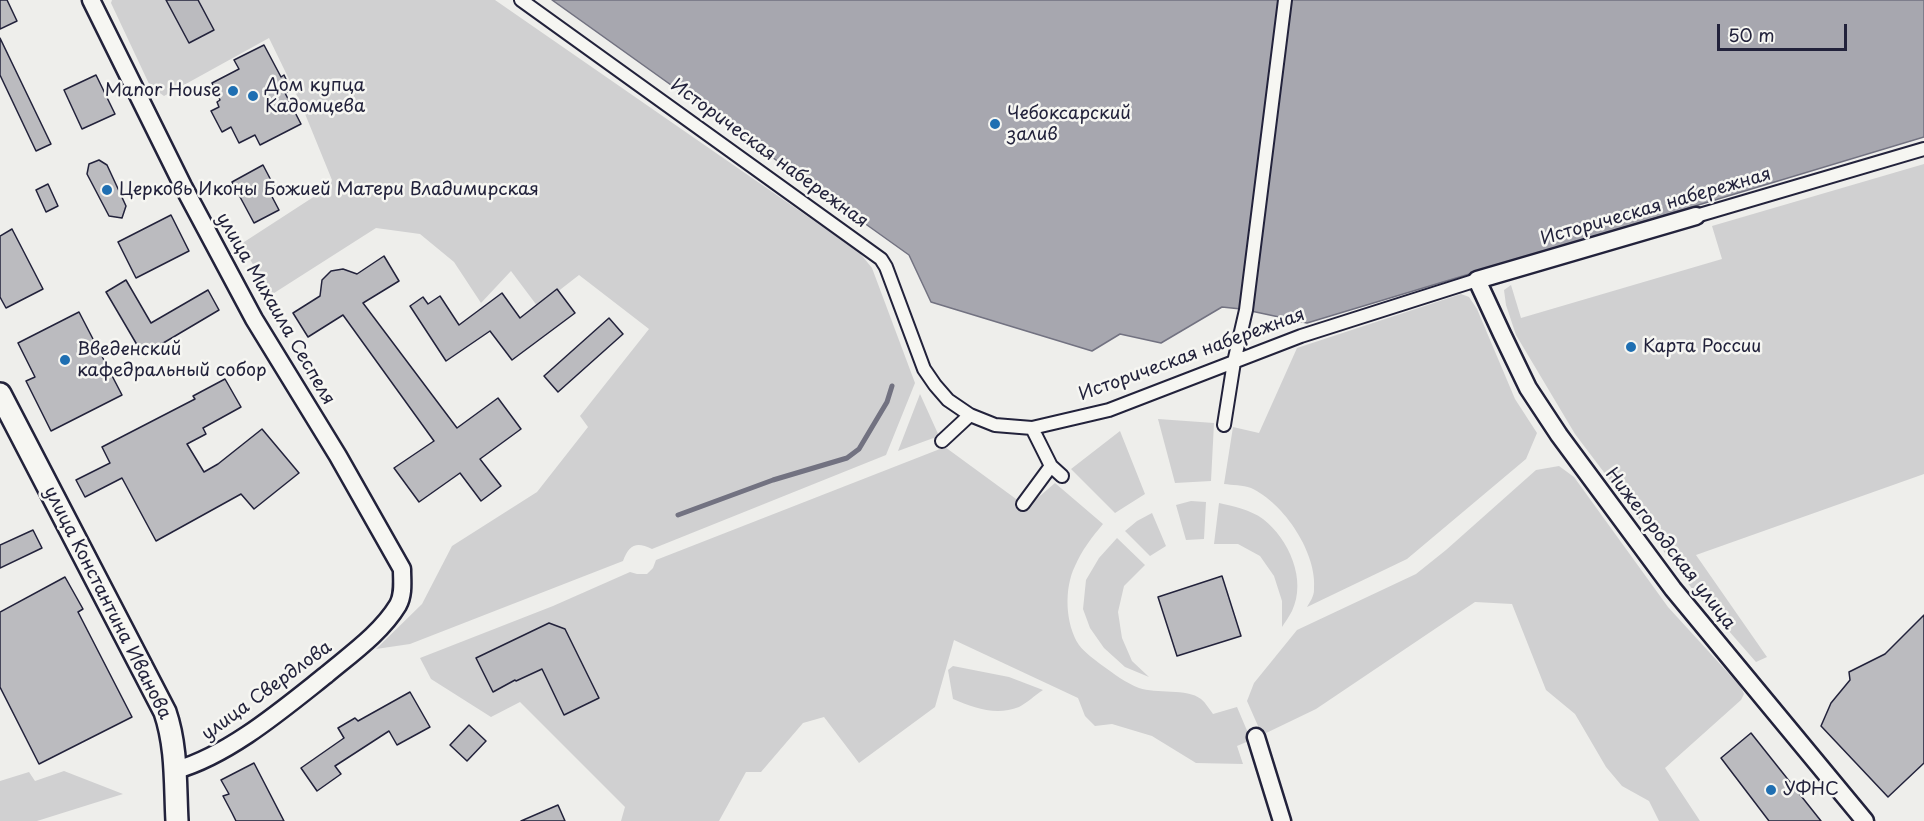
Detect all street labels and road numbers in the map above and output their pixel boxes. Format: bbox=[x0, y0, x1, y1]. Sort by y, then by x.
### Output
street label: Историческая набережная bbox=[666, 75, 872, 233]
street label: Историческая набережная bbox=[1538, 164, 1774, 250]
street label: улица Михаила Сеспеля bbox=[211, 209, 339, 409]
street label: Историческая набережная bbox=[1076, 304, 1308, 406]
street label: Нижегородская улица bbox=[1600, 464, 1740, 634]
street label: улица Константина Иванова bbox=[39, 483, 175, 723]
street label: улица Свердлова bbox=[198, 637, 336, 745]

